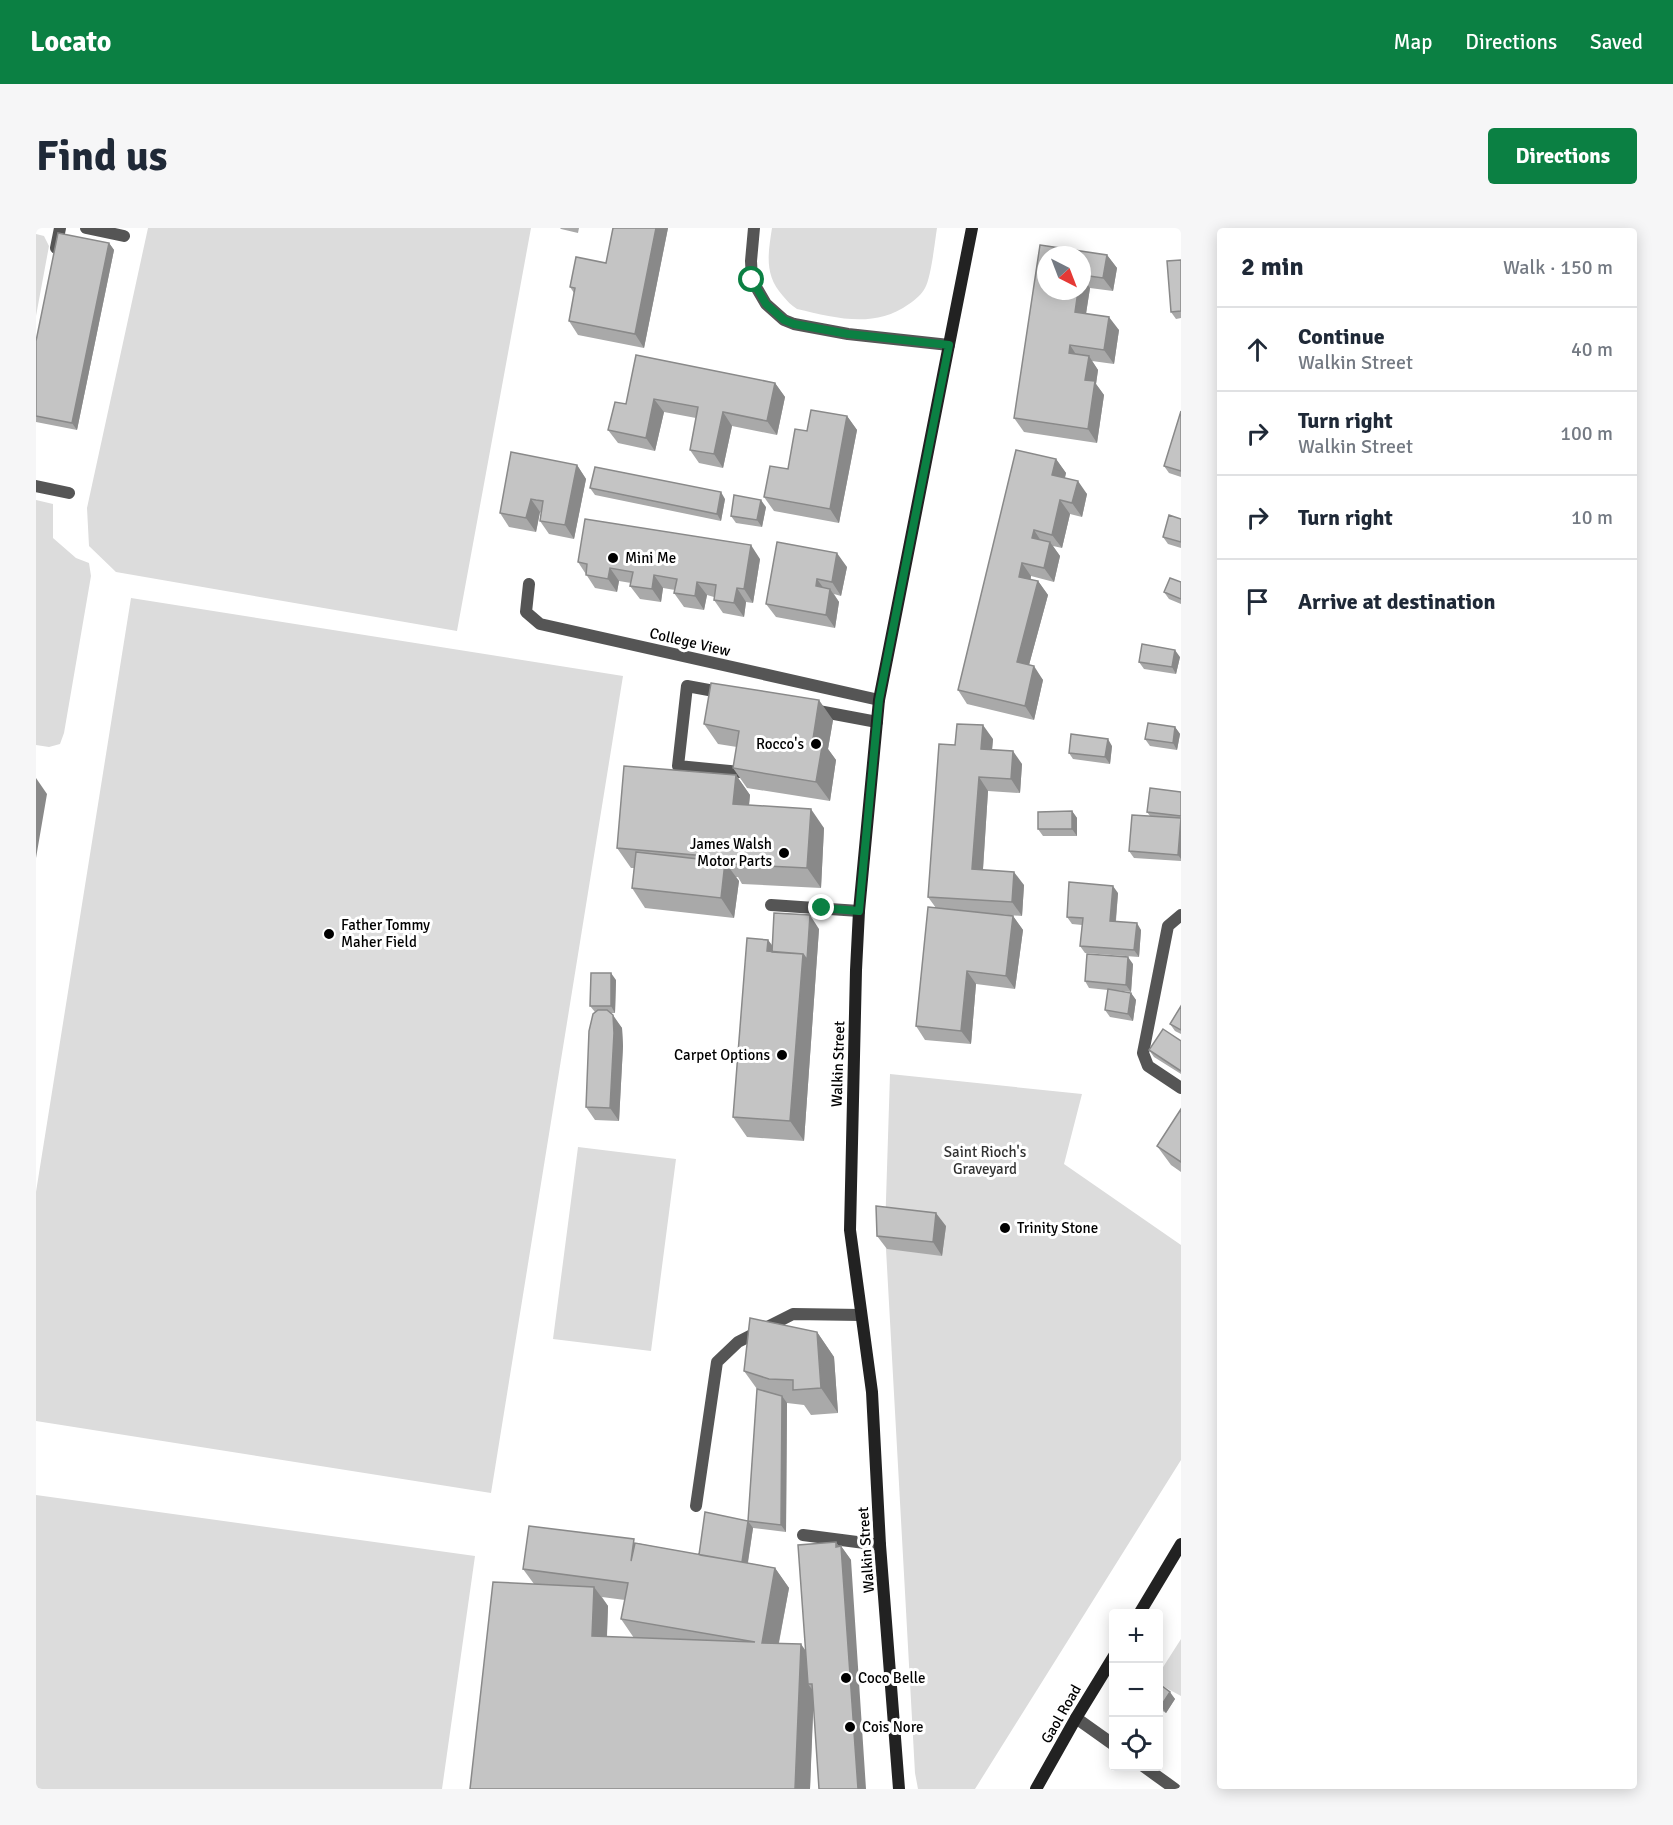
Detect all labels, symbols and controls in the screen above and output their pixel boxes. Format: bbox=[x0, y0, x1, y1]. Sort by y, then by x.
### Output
text: Locato bbox=[30, 25, 111, 59]
text: Map bbox=[1394, 29, 1432, 55]
text: Directions bbox=[1465, 29, 1557, 55]
text: Saved bbox=[1590, 29, 1643, 55]
button: Directions bbox=[1488, 128, 1637, 184]
text: Find us bbox=[36, 131, 167, 182]
north arrow bbox=[1037, 246, 1091, 300]
text: 2 min bbox=[1241, 251, 1304, 283]
text: Walk · 150 m bbox=[1503, 255, 1613, 280]
route start bbox=[738, 266, 764, 292]
text: Continue bbox=[1298, 323, 1385, 350]
icon: ahead bbox=[1241, 333, 1274, 366]
text: 40 m bbox=[1571, 337, 1613, 362]
text: Walkin Street bbox=[1298, 350, 1413, 375]
text: Turn right bbox=[1298, 407, 1393, 434]
icon: right bbox=[1241, 417, 1274, 450]
text: 100 m bbox=[1560, 421, 1613, 446]
text: Walkin Street bbox=[1298, 434, 1413, 459]
icon: right bbox=[1241, 501, 1274, 534]
text: Turn right bbox=[1298, 504, 1393, 531]
text: 10 m bbox=[1571, 505, 1613, 530]
place label: Mini Me bbox=[625, 549, 676, 567]
marker: Mini Me bbox=[606, 551, 620, 565]
icon: arrive bbox=[1241, 585, 1274, 618]
text: Arrive at destination bbox=[1298, 588, 1495, 615]
street label: College View bbox=[648, 624, 732, 660]
place label: Rocco's bbox=[756, 735, 804, 753]
marker: Rocco's bbox=[809, 737, 823, 751]
place label: James Walsh Motor Parts bbox=[690, 835, 772, 870]
marker: James Walsh Motor Parts bbox=[777, 846, 791, 860]
route end bbox=[808, 894, 834, 920]
place label: Father Tommy Maher Field bbox=[341, 916, 430, 951]
marker: Father Tommy Maher Field bbox=[322, 927, 336, 941]
street label: Walkin Street bbox=[827, 1021, 849, 1107]
place label: Carpet Options bbox=[674, 1046, 770, 1064]
marker: Carpet Options bbox=[775, 1048, 789, 1062]
park label: Saint Rioch's Graveyard bbox=[944, 1143, 1027, 1178]
place label: Trinity Stone bbox=[1017, 1219, 1098, 1237]
marker: Trinity Stone bbox=[998, 1221, 1012, 1235]
street label: Walkin Street bbox=[854, 1506, 878, 1594]
map controls bbox=[1109, 1609, 1163, 1771]
button: + bbox=[1109, 1609, 1163, 1663]
button: − bbox=[1109, 1663, 1163, 1717]
place label: Coco Belle bbox=[858, 1669, 925, 1687]
marker: Coco Belle bbox=[839, 1671, 853, 1685]
street label: Gaol Road bbox=[1037, 1681, 1085, 1747]
button: locate bbox=[1109, 1717, 1163, 1771]
place label: Cois Nore bbox=[862, 1718, 923, 1736]
marker: Cois Nore bbox=[843, 1720, 857, 1734]

